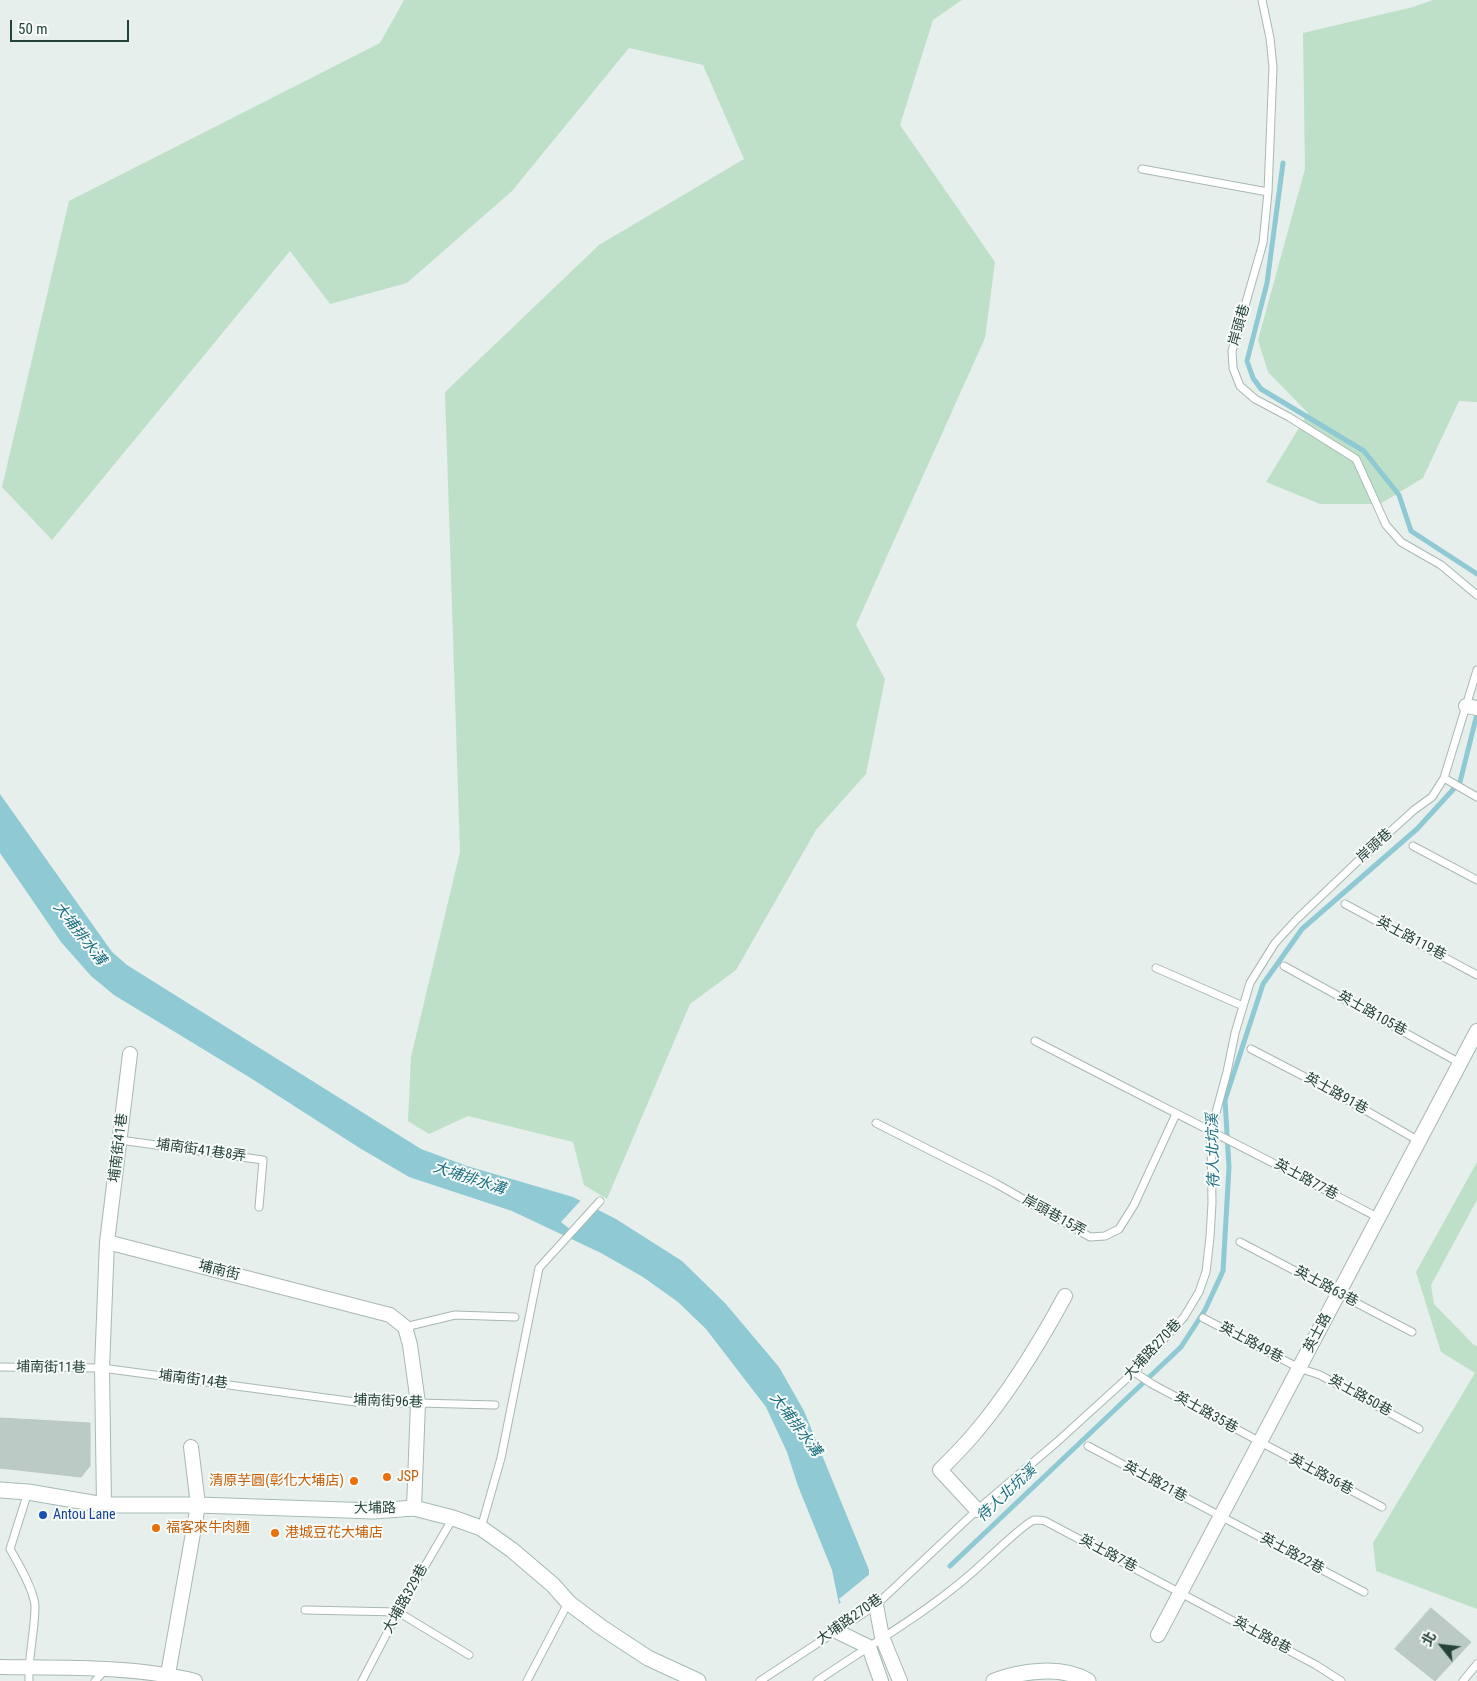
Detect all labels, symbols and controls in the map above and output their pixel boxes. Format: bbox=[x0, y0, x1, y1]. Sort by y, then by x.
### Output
scale bar bbox=[12, 10, 131, 42]
text: 50 m bbox=[18, 20, 48, 38]
street label: 岸頭巷 bbox=[1226, 302, 1254, 348]
street label: 岸頭巷 bbox=[1354, 826, 1396, 866]
water label: 大埔排水溝 bbox=[49, 899, 109, 969]
street label: 英士路119巷 bbox=[1373, 914, 1449, 964]
street label: 英士路105巷 bbox=[1334, 988, 1410, 1040]
street label: 英士路91巷 bbox=[1301, 1070, 1371, 1118]
street label: 埔南街41巷 bbox=[106, 1112, 132, 1184]
water label: 待人北坑溪 bbox=[1204, 1113, 1224, 1189]
street label: 埔南街41巷8弄 bbox=[155, 1136, 247, 1166]
street label: 英士路77巷 bbox=[1271, 1156, 1341, 1204]
water label: 大埔排水溝 bbox=[431, 1159, 507, 1199]
street label: 岸頭巷15弄 bbox=[1019, 1192, 1089, 1240]
street label: 埔南街 bbox=[197, 1258, 241, 1284]
street label: 英士路63巷 bbox=[1291, 1263, 1361, 1311]
street label: 英士路 bbox=[1301, 1311, 1335, 1355]
street label: 大埔路270巷 bbox=[1121, 1316, 1185, 1384]
street label: 英士路49巷 bbox=[1216, 1319, 1286, 1367]
street label: 埔南街11巷 bbox=[16, 1359, 86, 1377]
street label: 埔南街14巷 bbox=[157, 1367, 229, 1393]
street label: 英士路50巷 bbox=[1325, 1372, 1395, 1420]
street label: 英士路35巷 bbox=[1171, 1389, 1241, 1437]
water label: 大埔排水溝 bbox=[765, 1390, 825, 1460]
street label: 埔南街96巷 bbox=[353, 1392, 423, 1412]
street label: 英士路36巷 bbox=[1286, 1451, 1356, 1499]
street label: 英士路21巷 bbox=[1120, 1458, 1190, 1506]
water label: 待人北坑溪 bbox=[973, 1462, 1041, 1526]
place label: JSP bbox=[397, 1469, 419, 1485]
marker: JSP bbox=[381, 1471, 393, 1483]
place label: 清原芋圓(彰化大埔店) bbox=[209, 1473, 344, 1489]
marker: 清原芋圓(彰化大埔店) bbox=[348, 1475, 360, 1487]
street label: 大埔路 bbox=[354, 1500, 396, 1518]
place label: Antou Lane bbox=[53, 1507, 116, 1523]
marker: Antou Lane bbox=[37, 1509, 49, 1521]
place label: 福客來牛肉麵 bbox=[166, 1520, 250, 1536]
marker: 福客來牛肉麵 bbox=[150, 1522, 162, 1534]
place label: 港城豆花大埔店 bbox=[285, 1525, 383, 1541]
marker: 港城豆花大埔店 bbox=[269, 1527, 281, 1539]
street label: 英士路22巷 bbox=[1257, 1530, 1327, 1578]
street label: 英士路7巷 bbox=[1076, 1532, 1140, 1576]
street label: 大埔路329巷 bbox=[380, 1561, 432, 1637]
street label: 大埔路270巷 bbox=[814, 1591, 886, 1649]
street label: 英士路8巷 bbox=[1230, 1614, 1294, 1658]
north arrow bbox=[1417, 1621, 1467, 1671]
text: 北 bbox=[1418, 1629, 1439, 1649]

